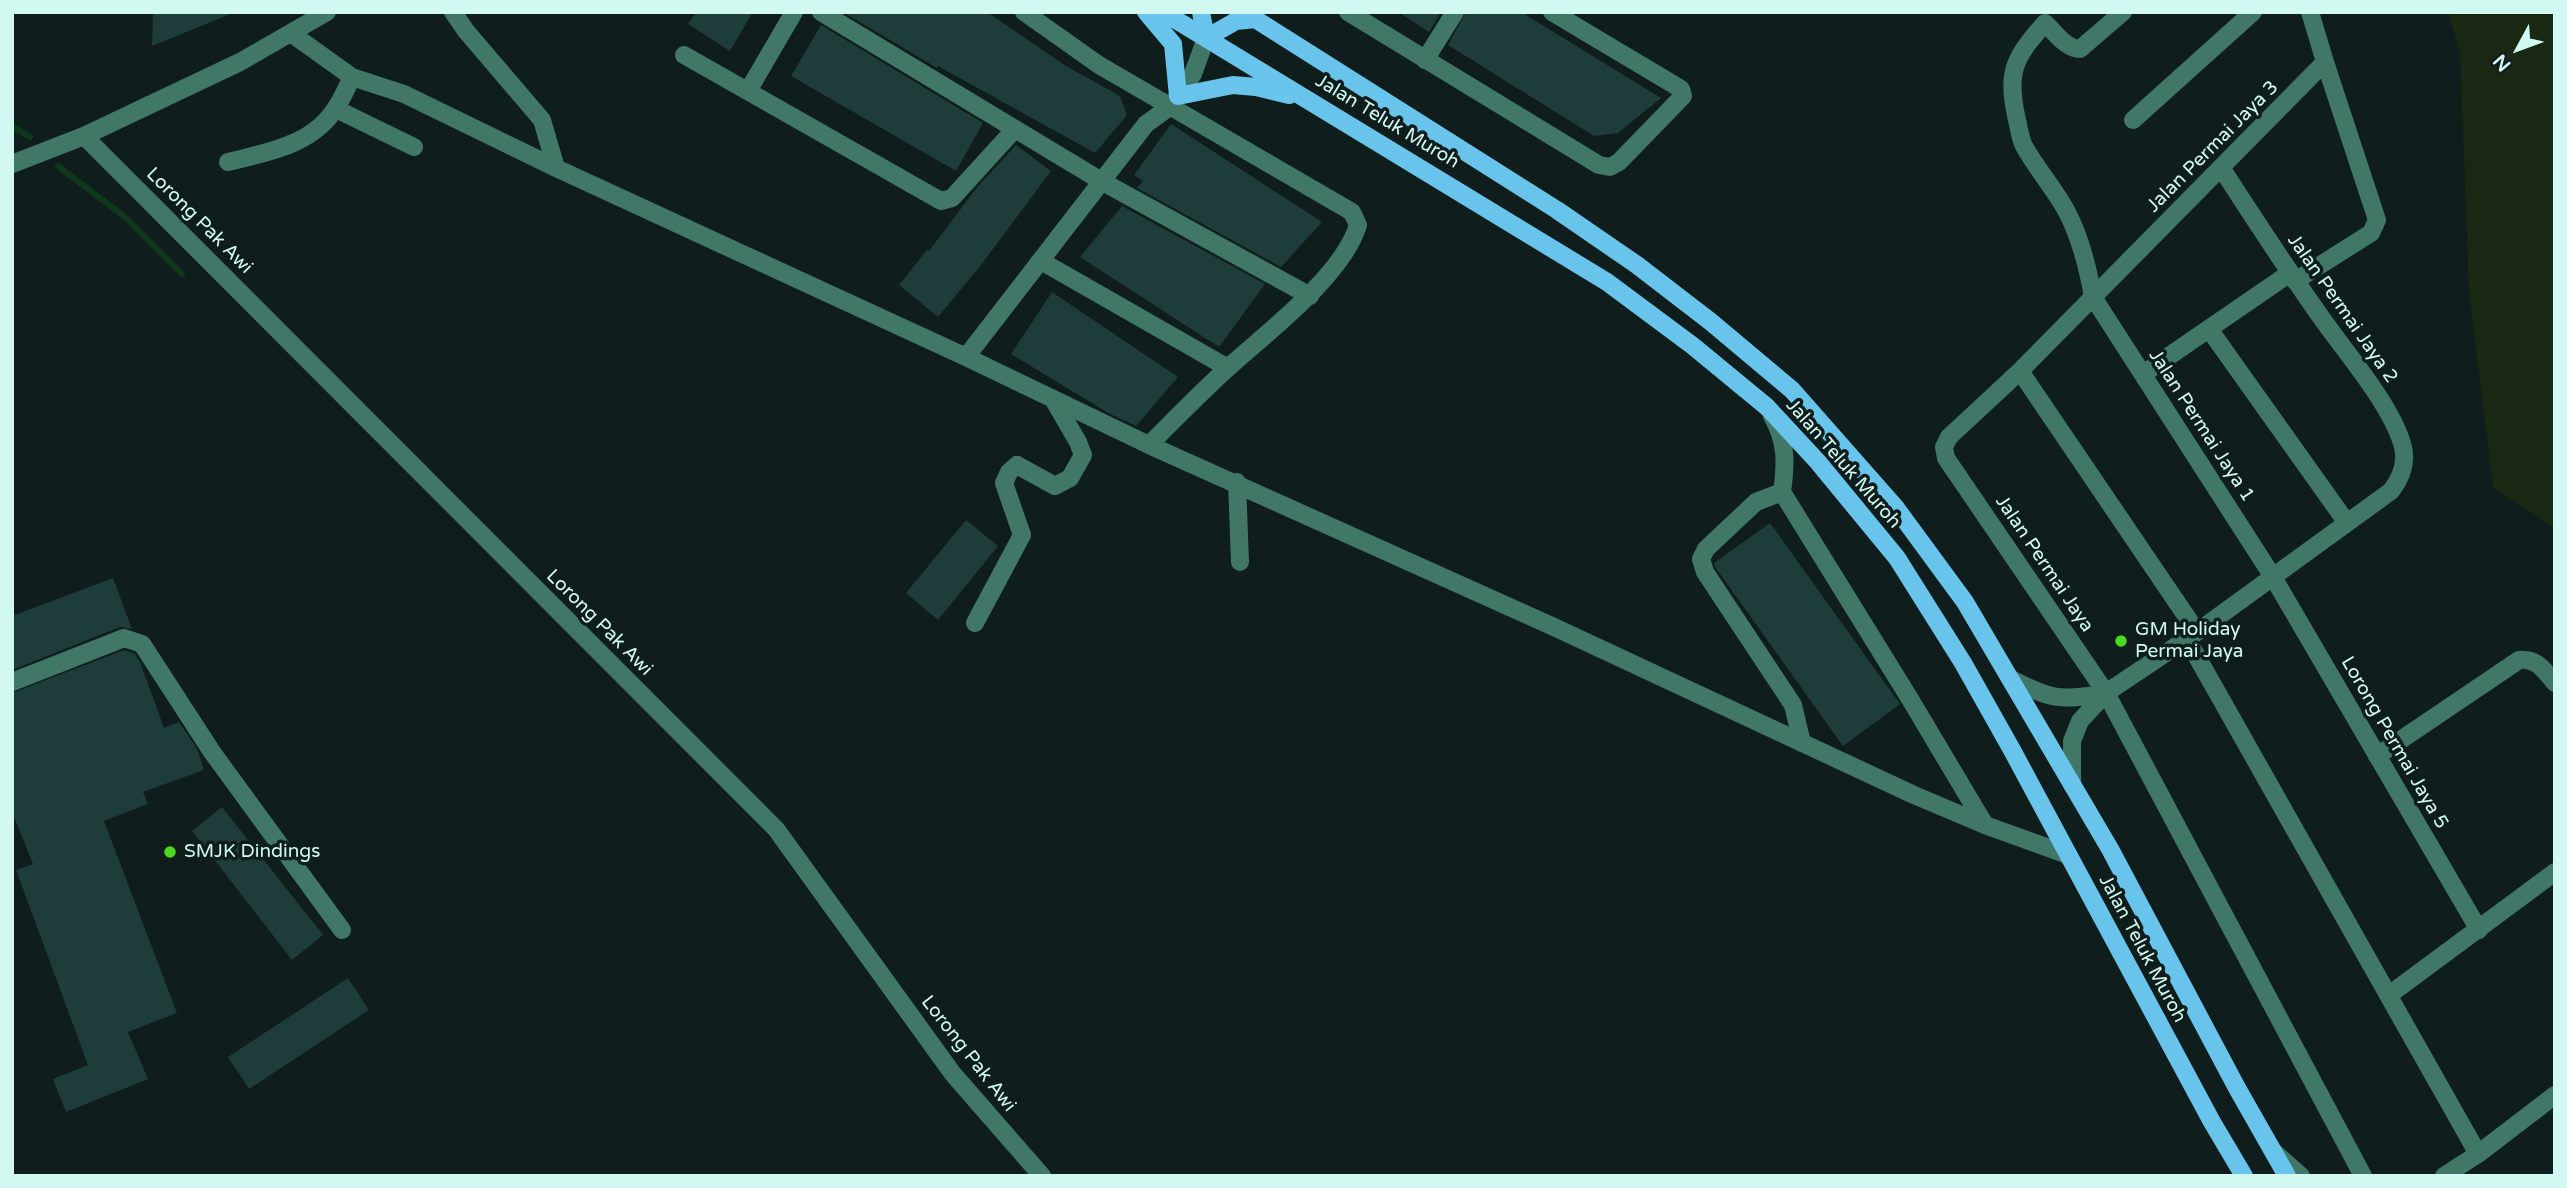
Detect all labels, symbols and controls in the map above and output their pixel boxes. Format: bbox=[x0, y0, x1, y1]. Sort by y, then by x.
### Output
north arrow bbox=[2483, 14, 2553, 84]
text: N bbox=[2489, 50, 2515, 76]
street label: Jalan Teluk Muroh bbox=[1311, 70, 1463, 174]
street label: Jalan Permai Jaya 3 bbox=[2142, 76, 2284, 218]
street label: Lorong Pak Awi bbox=[141, 163, 257, 279]
street label: Jalan Permai Jaya 2 bbox=[2282, 230, 2402, 388]
street label: Jalan Permai Jaya 1 bbox=[2143, 346, 2259, 506]
street label: Jalan Teluk Muroh bbox=[1781, 395, 1905, 533]
street label: Jalan Permai Jaya bbox=[1990, 491, 2098, 637]
street label: Lorong Pak Awi bbox=[541, 565, 657, 681]
place label: GM Holiday Permai Jaya bbox=[2135, 619, 2243, 663]
marker: GM Holiday Permai Jaya bbox=[2113, 633, 2129, 649]
street label: Lorong Permai Jaya 5 bbox=[2335, 653, 2453, 833]
place label: SMJK Dindings bbox=[184, 841, 320, 863]
marker: SMJK Dindings bbox=[162, 844, 178, 860]
street label: Jalan Teluk Muroh bbox=[2093, 871, 2191, 1027]
street label: Lorong Pak Awi bbox=[916, 991, 1020, 1117]

